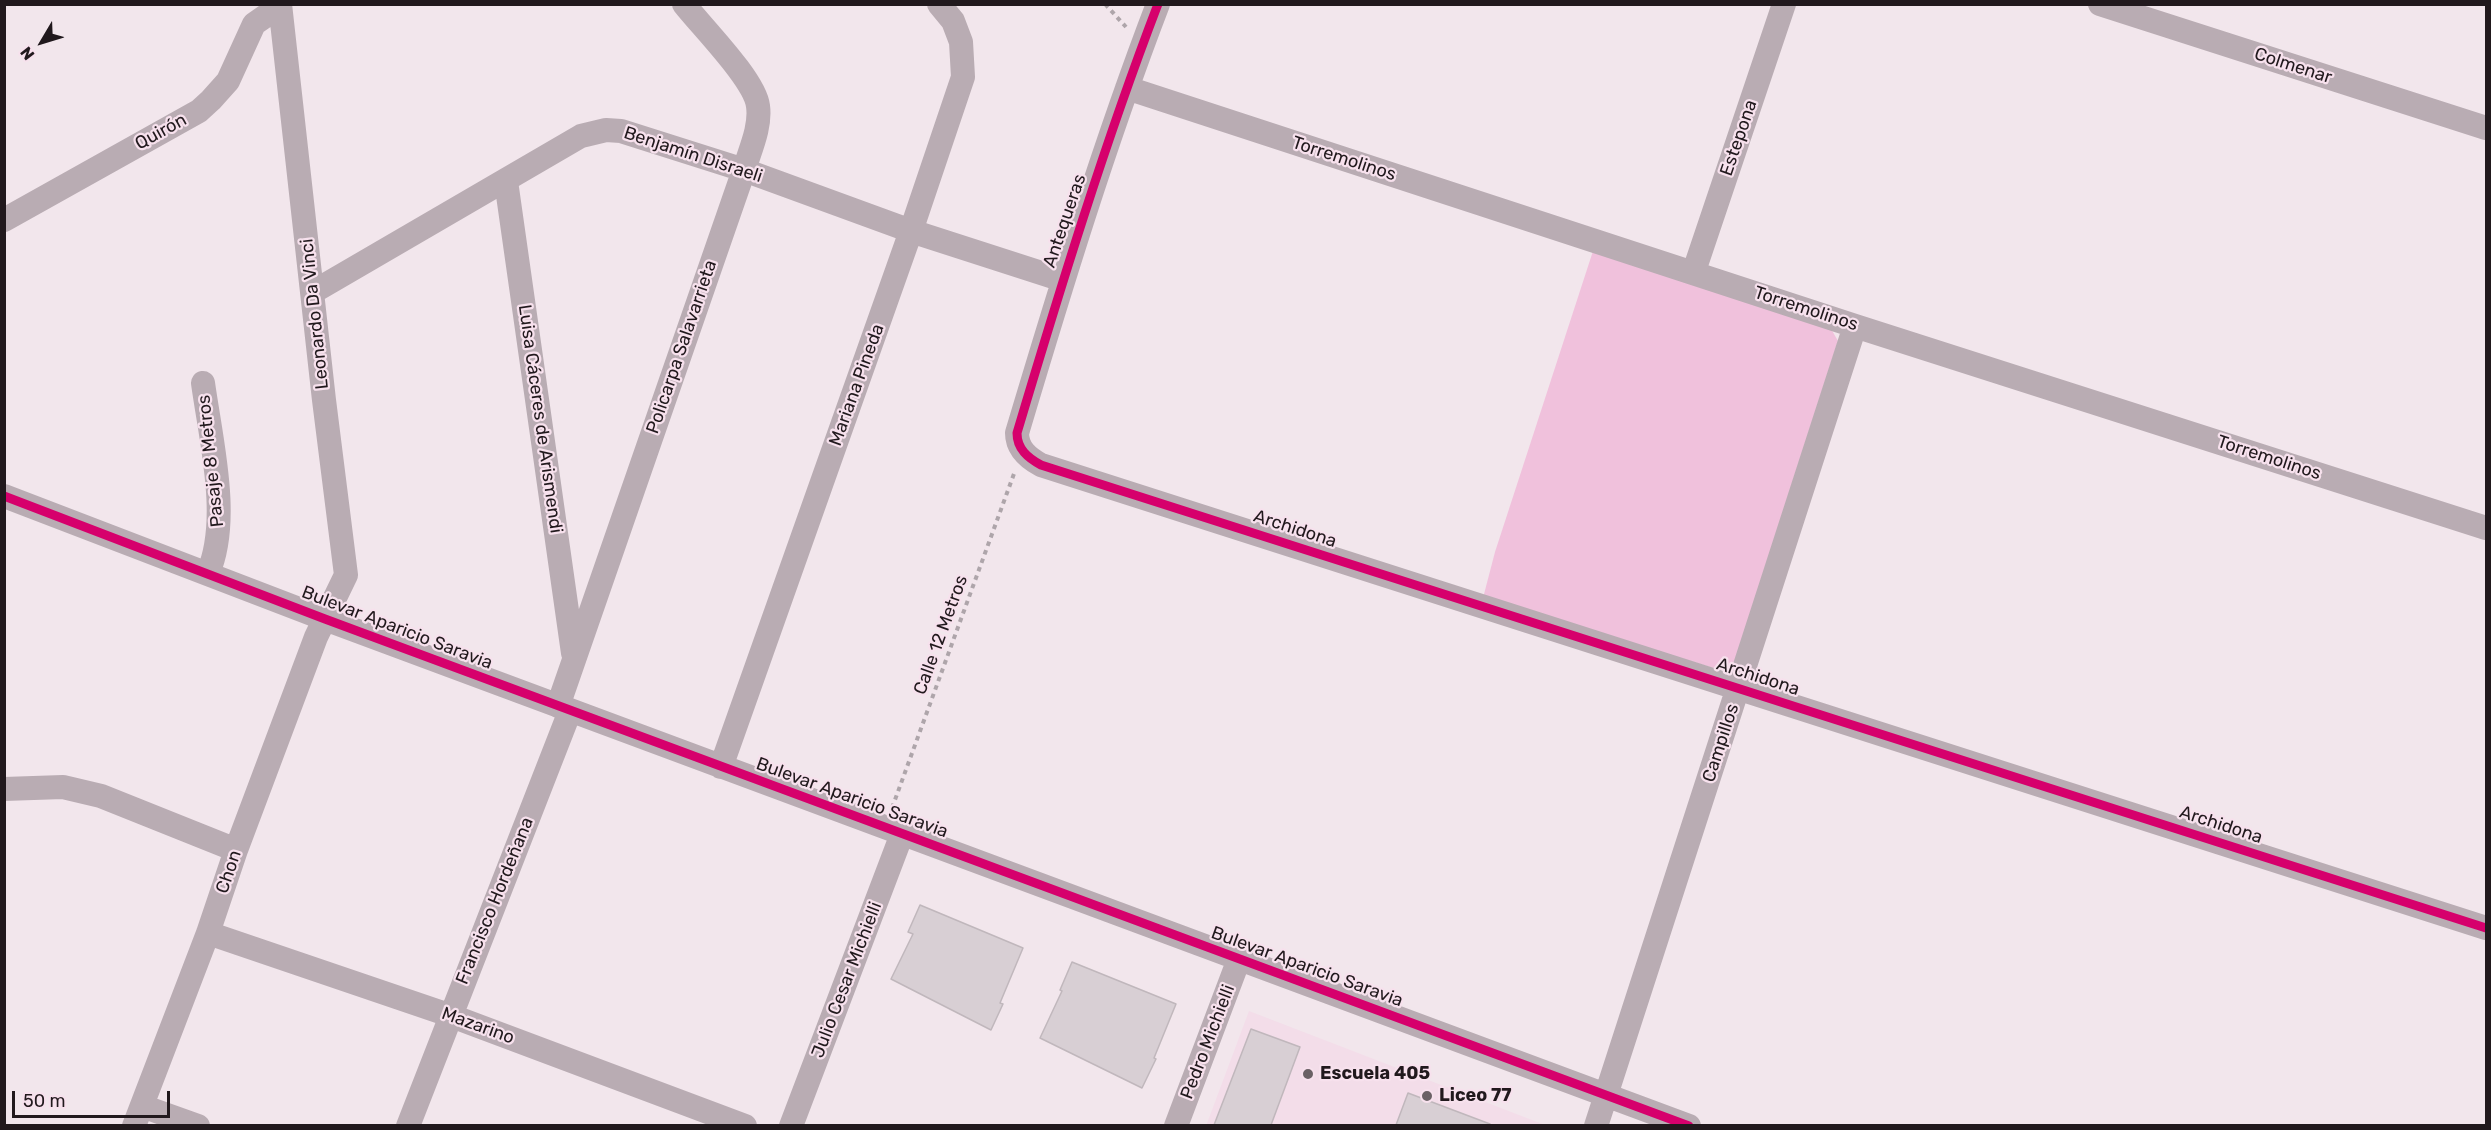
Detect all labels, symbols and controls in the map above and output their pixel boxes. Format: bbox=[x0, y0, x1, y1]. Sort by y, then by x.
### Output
north arrow bbox=[12, 12, 72, 72]
text: N bbox=[16, 43, 38, 64]
street label: Colmenar bbox=[2251, 43, 2335, 89]
street label: Estepona bbox=[1716, 97, 1762, 179]
street label: Quirón bbox=[132, 109, 190, 155]
street label: Benjamín Disraeli bbox=[621, 122, 765, 188]
street label: Torremolinos bbox=[1289, 132, 1399, 186]
street label: Antequeras bbox=[1039, 171, 1091, 271]
street label: Leonardo Da Vinci bbox=[296, 238, 334, 390]
street label: Policarpa Salavarrieta bbox=[642, 257, 722, 437]
street label: Torremolinos bbox=[1751, 282, 1861, 336]
street label: Luisa Cáceres de Arismendi bbox=[513, 303, 567, 535]
street label: Mariana Pineda bbox=[825, 321, 889, 449]
street label: Pasaje 8 Metros bbox=[193, 394, 229, 528]
street label: Torremolinos bbox=[2214, 431, 2324, 485]
street label: Archidona bbox=[1251, 505, 1339, 553]
street label: Calle 12 Metros bbox=[909, 572, 973, 698]
street label: Bulevar Aparicio Saravia bbox=[299, 582, 495, 674]
street label: Archidona bbox=[1714, 653, 1802, 701]
street label: Campillos bbox=[1698, 701, 1744, 785]
street label: Bulevar Aparicio Saravia bbox=[753, 753, 951, 843]
street label: Archidona bbox=[2177, 801, 2265, 849]
street label: Francisco Hordeñana bbox=[452, 814, 538, 988]
street label: Chon bbox=[212, 848, 246, 896]
street label: Julio Cesar Michielli bbox=[807, 899, 887, 1061]
street label: Bulevar Aparicio Saravia bbox=[1208, 922, 1406, 1012]
street label: Pedro Michielli bbox=[1176, 982, 1240, 1102]
street label: Mazarino bbox=[439, 1003, 517, 1049]
place label: Escuela 405 bbox=[1320, 1063, 1430, 1085]
marker: Escuela 405 bbox=[1301, 1067, 1315, 1081]
scale bar bbox=[15, 1079, 172, 1117]
place label: Liceo 77 bbox=[1439, 1085, 1512, 1107]
marker: Liceo 77 bbox=[1420, 1089, 1434, 1103]
text: 50 m bbox=[23, 1090, 66, 1112]

